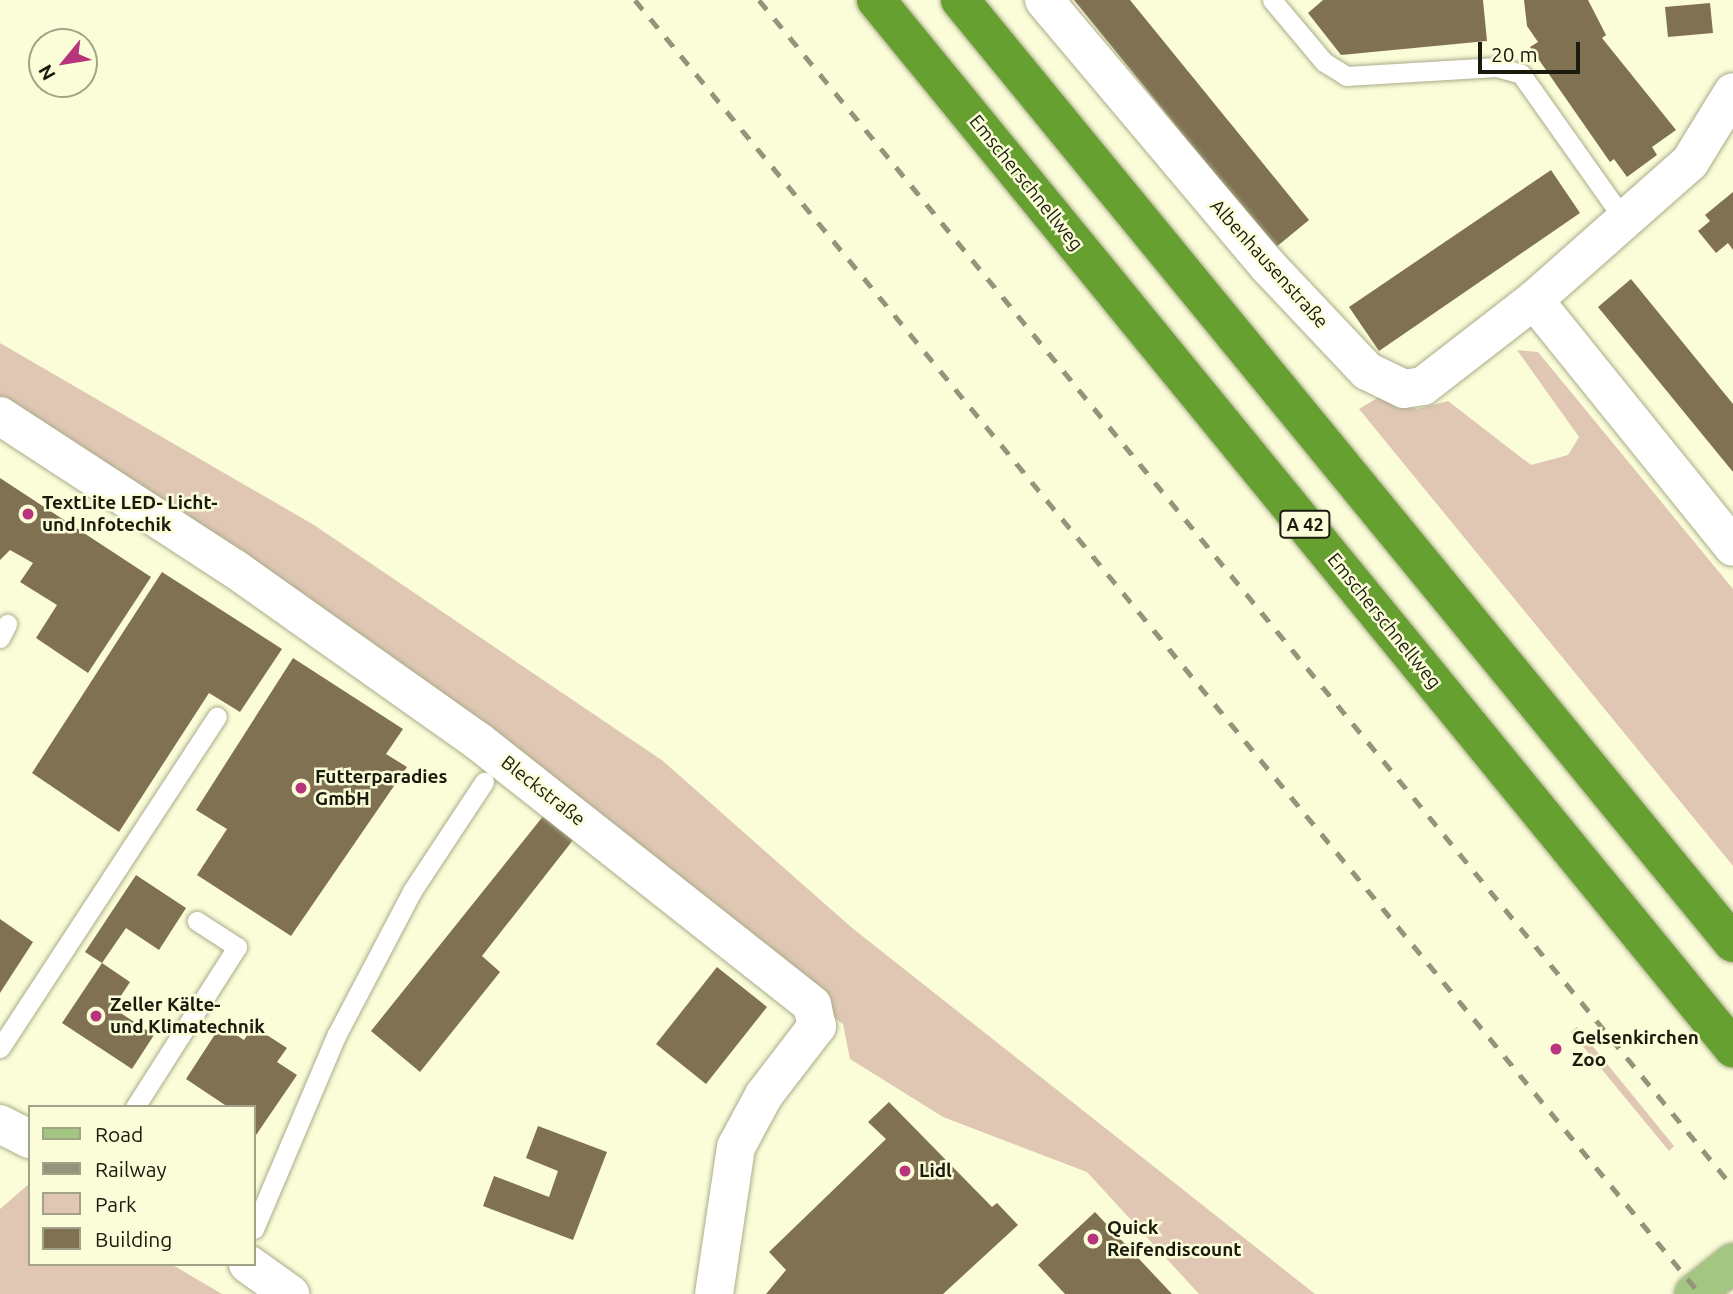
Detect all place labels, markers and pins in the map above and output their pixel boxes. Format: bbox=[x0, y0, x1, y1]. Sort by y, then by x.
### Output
place label: TextLite LED- Licht- und Infotechik bbox=[42, 492, 218, 536]
marker: TextLite LED- Licht- und Infotechik bbox=[20, 506, 36, 522]
place label: Futterparadies GmbH bbox=[315, 766, 448, 810]
marker: Futterparadies GmbH bbox=[293, 780, 309, 796]
place label: Zeller Kälte- und Klimatechnik bbox=[110, 994, 265, 1038]
marker: Zeller Kälte- und Klimatechnik bbox=[88, 1008, 104, 1024]
place label: Gelsenkirchen Zoo bbox=[1572, 1027, 1699, 1071]
marker: Gelsenkirchen Zoo bbox=[1546, 1039, 1566, 1059]
place label: Lidl bbox=[919, 1160, 952, 1182]
marker: Lidl bbox=[897, 1163, 913, 1179]
place label: Quick Reifendiscount bbox=[1107, 1217, 1242, 1261]
marker: Quick Reifendiscount bbox=[1085, 1231, 1101, 1247]

